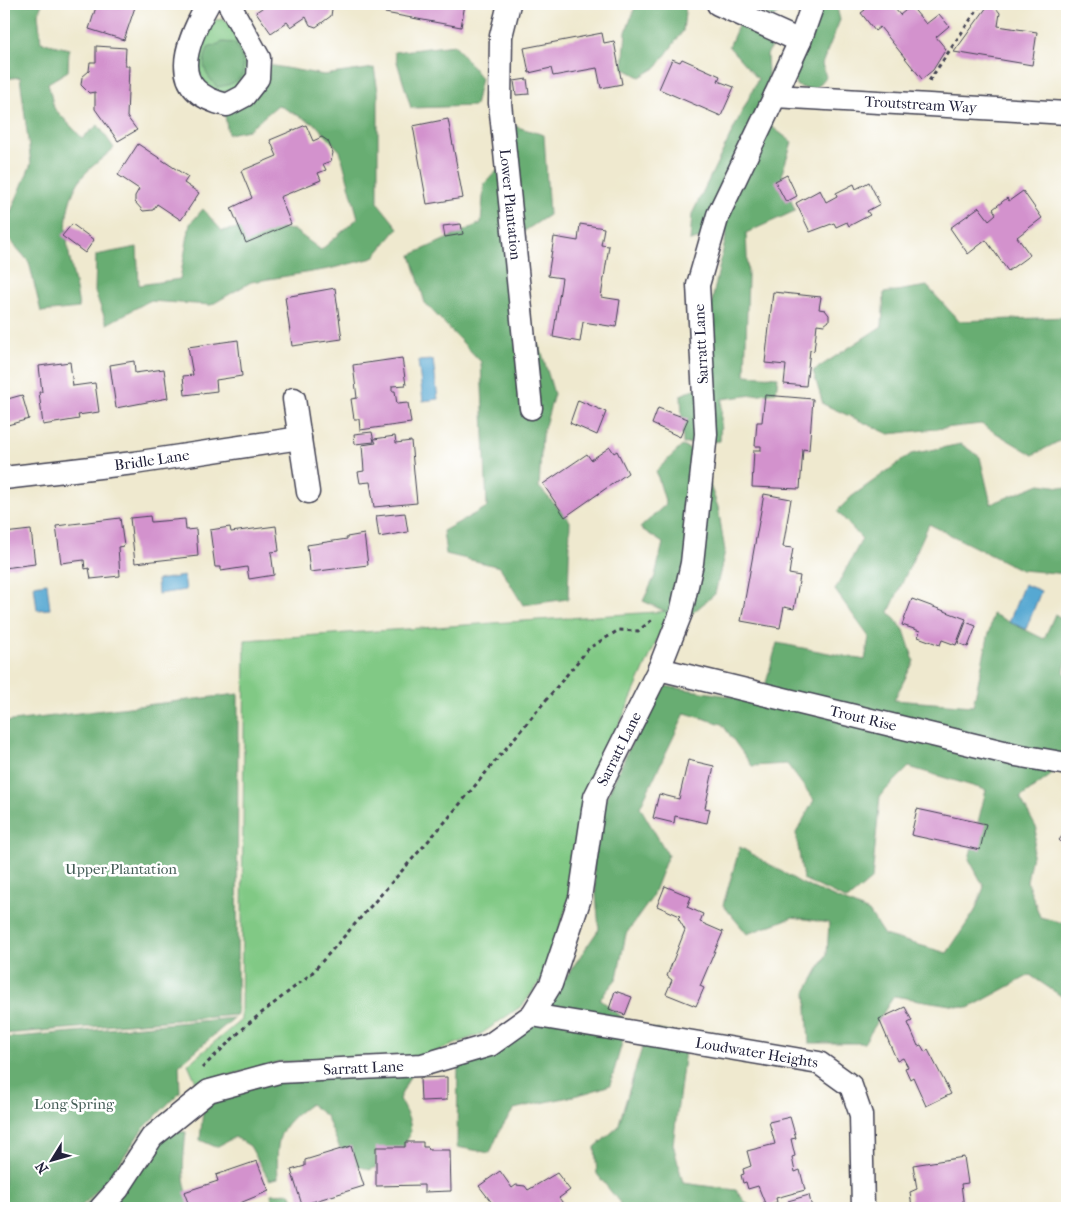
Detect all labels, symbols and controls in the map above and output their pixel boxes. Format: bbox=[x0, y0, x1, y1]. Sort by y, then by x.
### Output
street label: Troutstream Way bbox=[864, 92, 978, 117]
street label: Lower Plantation bbox=[496, 148, 525, 261]
street label: Sarratt Lane bbox=[690, 303, 712, 385]
street label: Bridle Lane bbox=[113, 446, 191, 474]
street label: Trout Rise bbox=[828, 701, 899, 735]
street label: Sarratt Lane bbox=[593, 708, 645, 789]
park label: Upper Plantation bbox=[65, 860, 177, 878]
street label: Loudwater Heights bbox=[694, 1033, 820, 1072]
street label: Sarratt Lane bbox=[323, 1057, 405, 1079]
park label: Long Spring bbox=[34, 1095, 115, 1113]
north arrow bbox=[28, 1134, 78, 1184]
text: N bbox=[32, 1158, 52, 1177]

